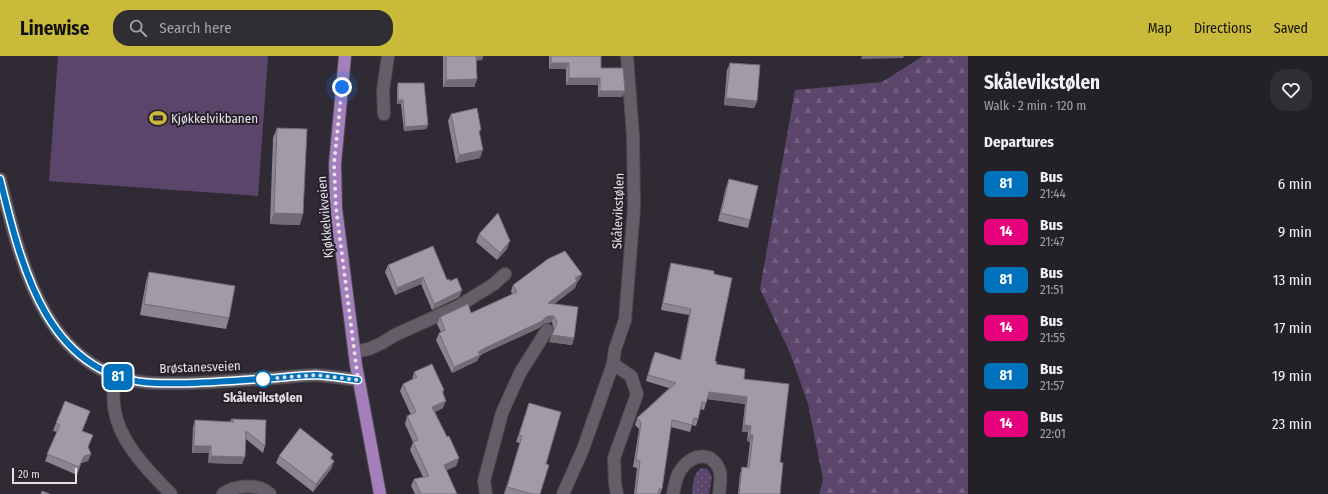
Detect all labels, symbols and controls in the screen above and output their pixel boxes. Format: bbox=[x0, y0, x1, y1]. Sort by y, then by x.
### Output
search box bbox=[113, 10, 393, 46]
text: Linewise bbox=[20, 17, 89, 40]
icon: search bbox=[127, 17, 149, 39]
text: Search here bbox=[159, 19, 232, 37]
text: Map bbox=[1148, 20, 1172, 37]
text: Directions bbox=[1194, 20, 1252, 37]
text: Saved bbox=[1274, 20, 1308, 37]
button: heart bbox=[1270, 69, 1312, 111]
text: Skålevikstølen bbox=[984, 71, 1100, 94]
your location bbox=[332, 77, 352, 97]
text: Walk · 2 min · 120 m bbox=[984, 98, 1086, 113]
sports icon: Kjøkkelvikbanen bbox=[148, 108, 168, 128]
place label: Kjøkkelvikbanen bbox=[171, 111, 258, 126]
text: Departures bbox=[984, 133, 1054, 151]
text: Bus bbox=[1040, 168, 1063, 186]
street label: Skålevikstølen bbox=[609, 173, 627, 249]
street label: Kjøkkelvikveien bbox=[314, 175, 336, 259]
text: 81 bbox=[1000, 175, 1013, 192]
text: 6 min bbox=[1278, 175, 1312, 193]
text: 21:44 bbox=[1040, 186, 1066, 201]
text: Bus bbox=[1040, 216, 1063, 234]
text: 14 bbox=[999, 223, 1013, 240]
text: 9 min bbox=[1278, 223, 1312, 241]
text: 21:47 bbox=[1040, 234, 1065, 249]
text: Bus bbox=[1040, 264, 1063, 282]
text: 81 bbox=[1000, 271, 1013, 288]
text: 13 min bbox=[1273, 271, 1312, 289]
text: 21:51 bbox=[1040, 282, 1064, 297]
text: Bus bbox=[1040, 312, 1063, 330]
text: 14 bbox=[999, 319, 1013, 336]
text: 17 min bbox=[1273, 319, 1312, 337]
text: 21:55 bbox=[1040, 330, 1065, 345]
street label: Brøstanesveien bbox=[159, 358, 241, 376]
text: Bus bbox=[1040, 360, 1063, 378]
line badge: 81 bbox=[100, 364, 136, 390]
text: 81 bbox=[1000, 367, 1013, 384]
text: 19 min bbox=[1272, 367, 1312, 385]
text: 81 bbox=[112, 368, 125, 385]
marker: Skålevikstølen bbox=[254, 370, 272, 388]
text: 21:57 bbox=[1040, 378, 1064, 393]
place label: Skålevikstølen bbox=[223, 390, 303, 405]
text: Bus bbox=[1040, 408, 1063, 426]
text: 14 bbox=[999, 415, 1013, 432]
text: 23 min bbox=[1272, 415, 1312, 433]
text: 22:01 bbox=[1040, 426, 1066, 441]
scale bar bbox=[12, 466, 77, 485]
text: 20 m bbox=[18, 468, 40, 481]

